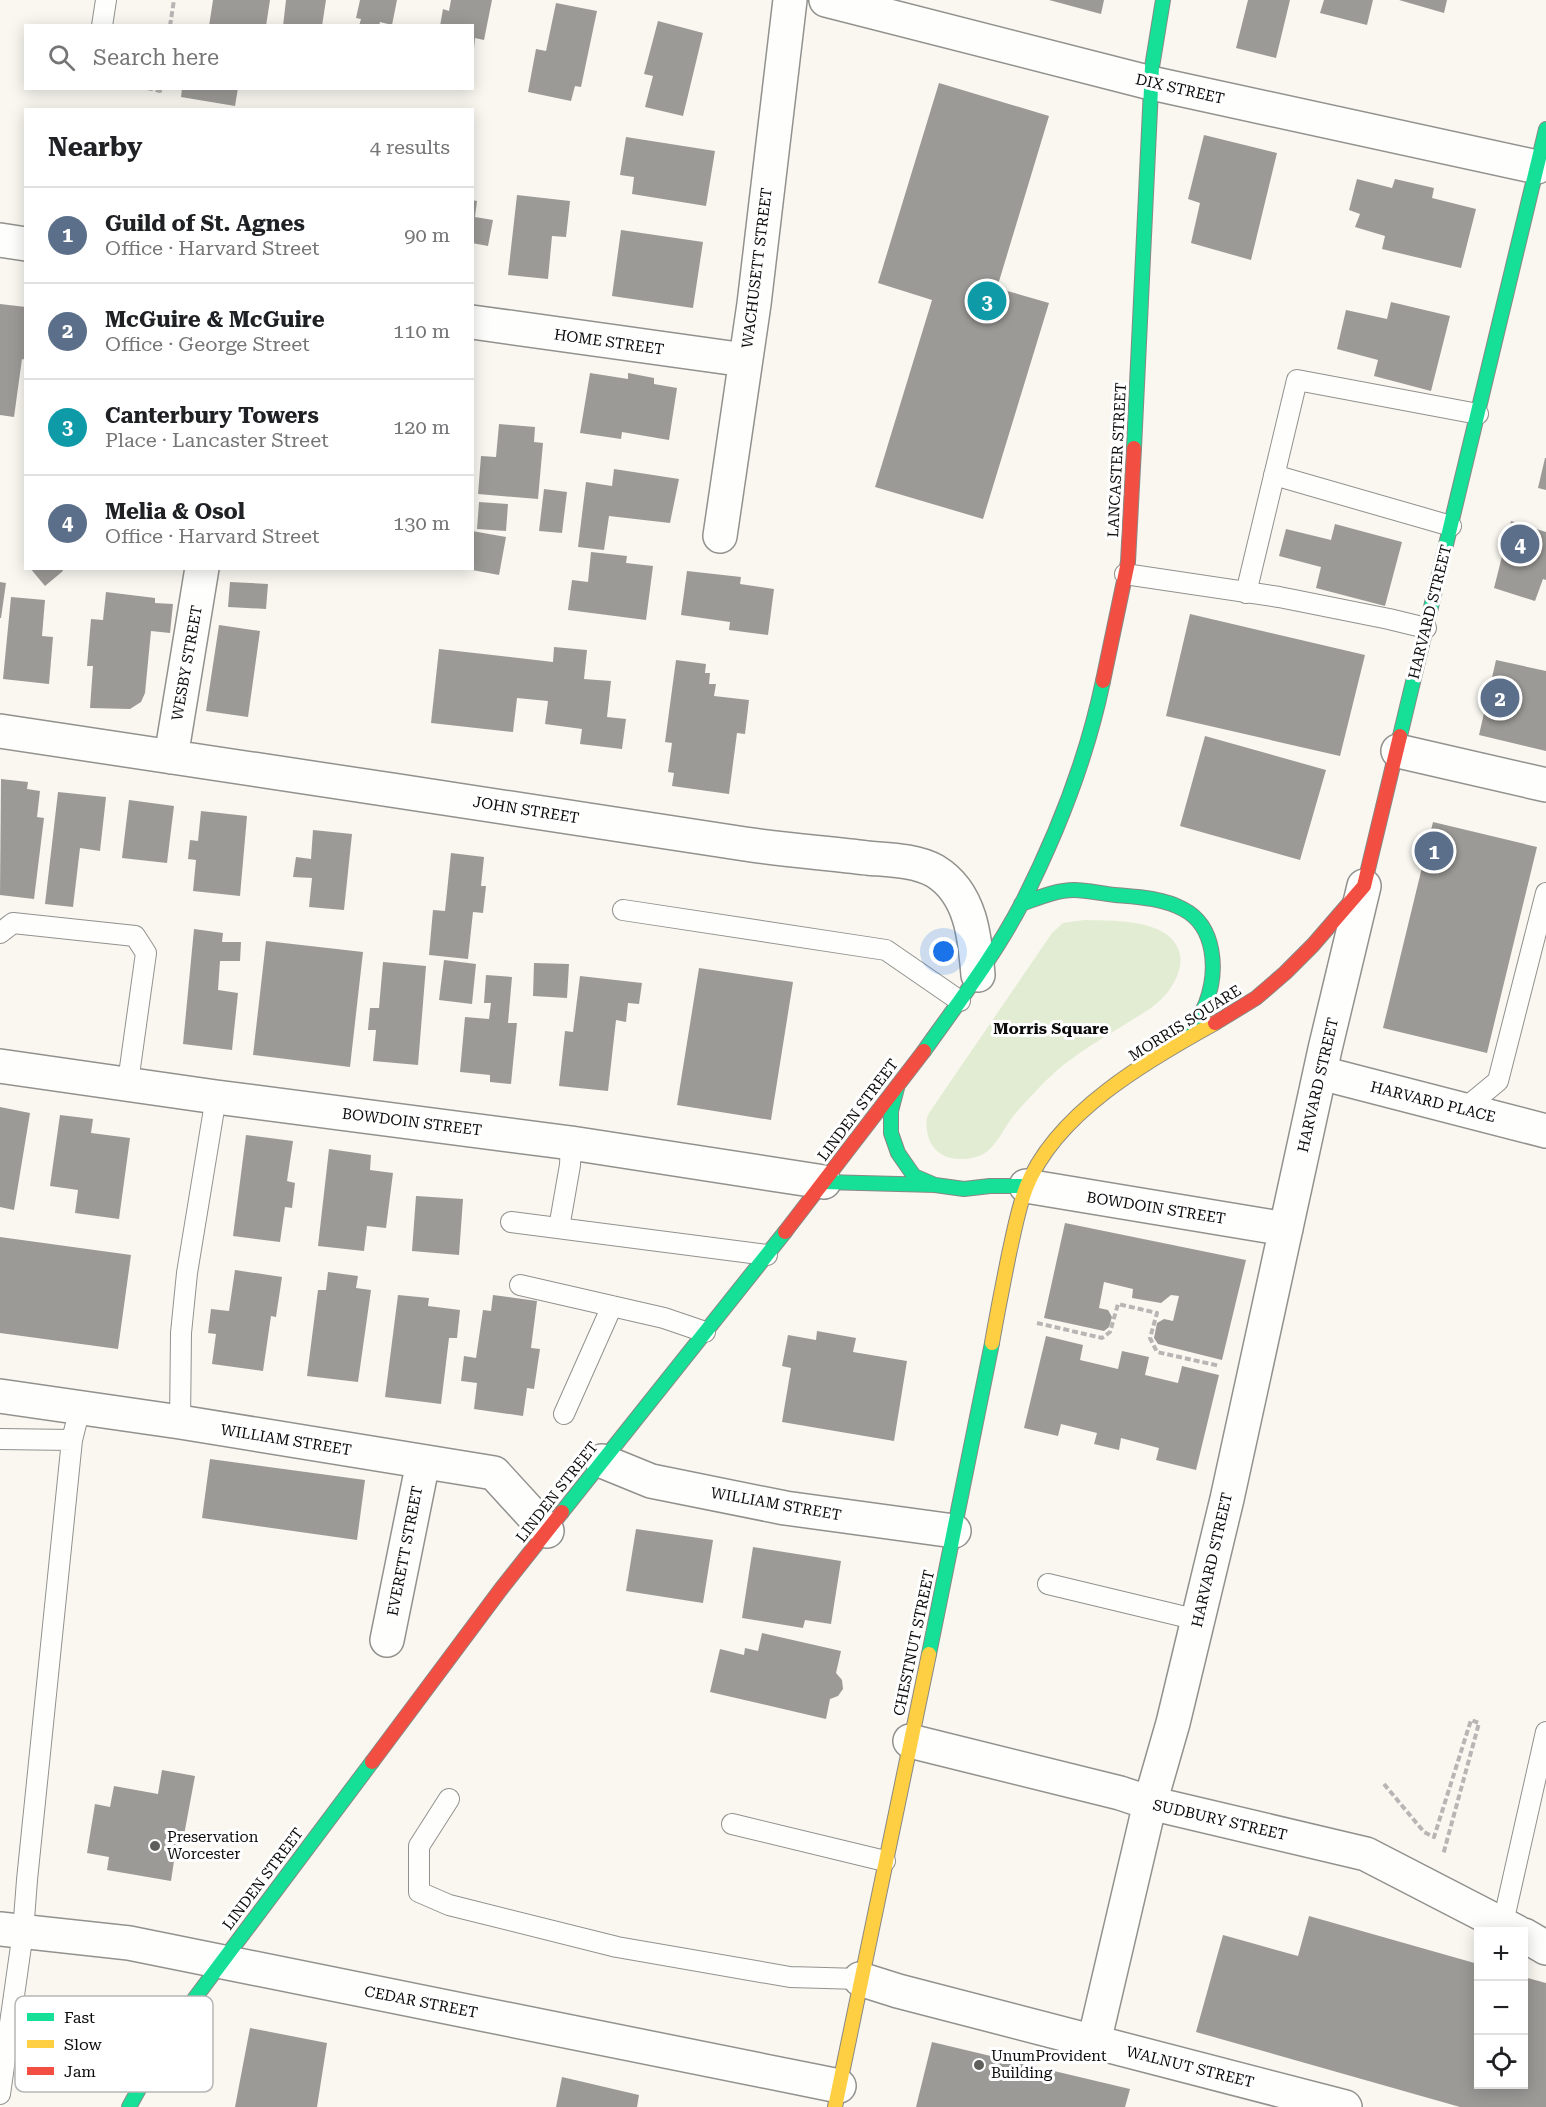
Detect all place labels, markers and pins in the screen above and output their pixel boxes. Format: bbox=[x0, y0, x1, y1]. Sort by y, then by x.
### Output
pin: 3 bbox=[968, 278, 1006, 324]
pin: 4 bbox=[1500, 522, 1540, 566]
pin: 2 bbox=[1480, 676, 1520, 720]
pin: 1 bbox=[1414, 828, 1454, 874]
place label: Preservation Worcester bbox=[167, 1828, 259, 1863]
marker: Preservation Worcester bbox=[148, 1839, 162, 1853]
place label: UnumProvident Building bbox=[991, 2047, 1107, 2082]
marker: UnumProvident Building bbox=[972, 2058, 986, 2072]

